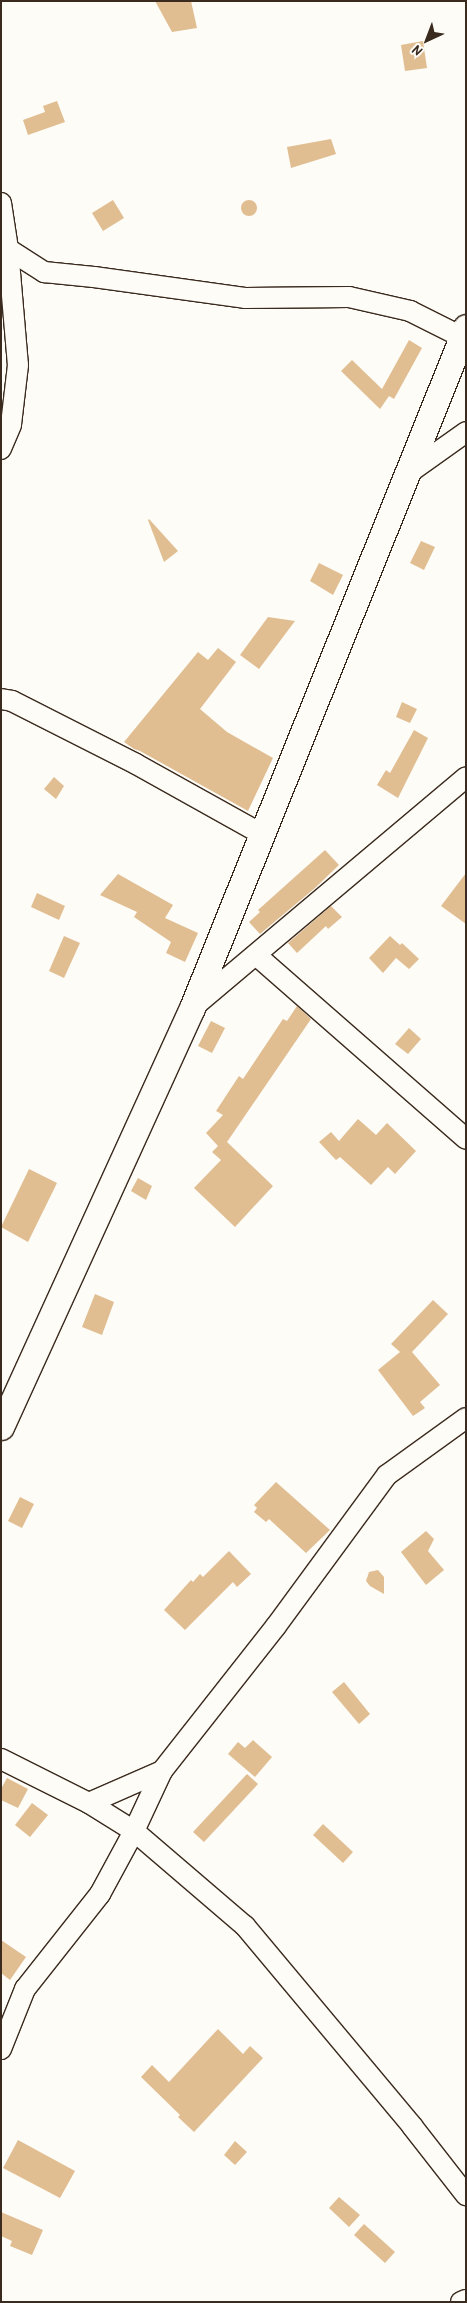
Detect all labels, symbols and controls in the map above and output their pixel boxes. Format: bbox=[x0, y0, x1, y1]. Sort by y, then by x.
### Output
north arrow bbox=[402, 15, 452, 65]
text: N bbox=[407, 42, 426, 61]

